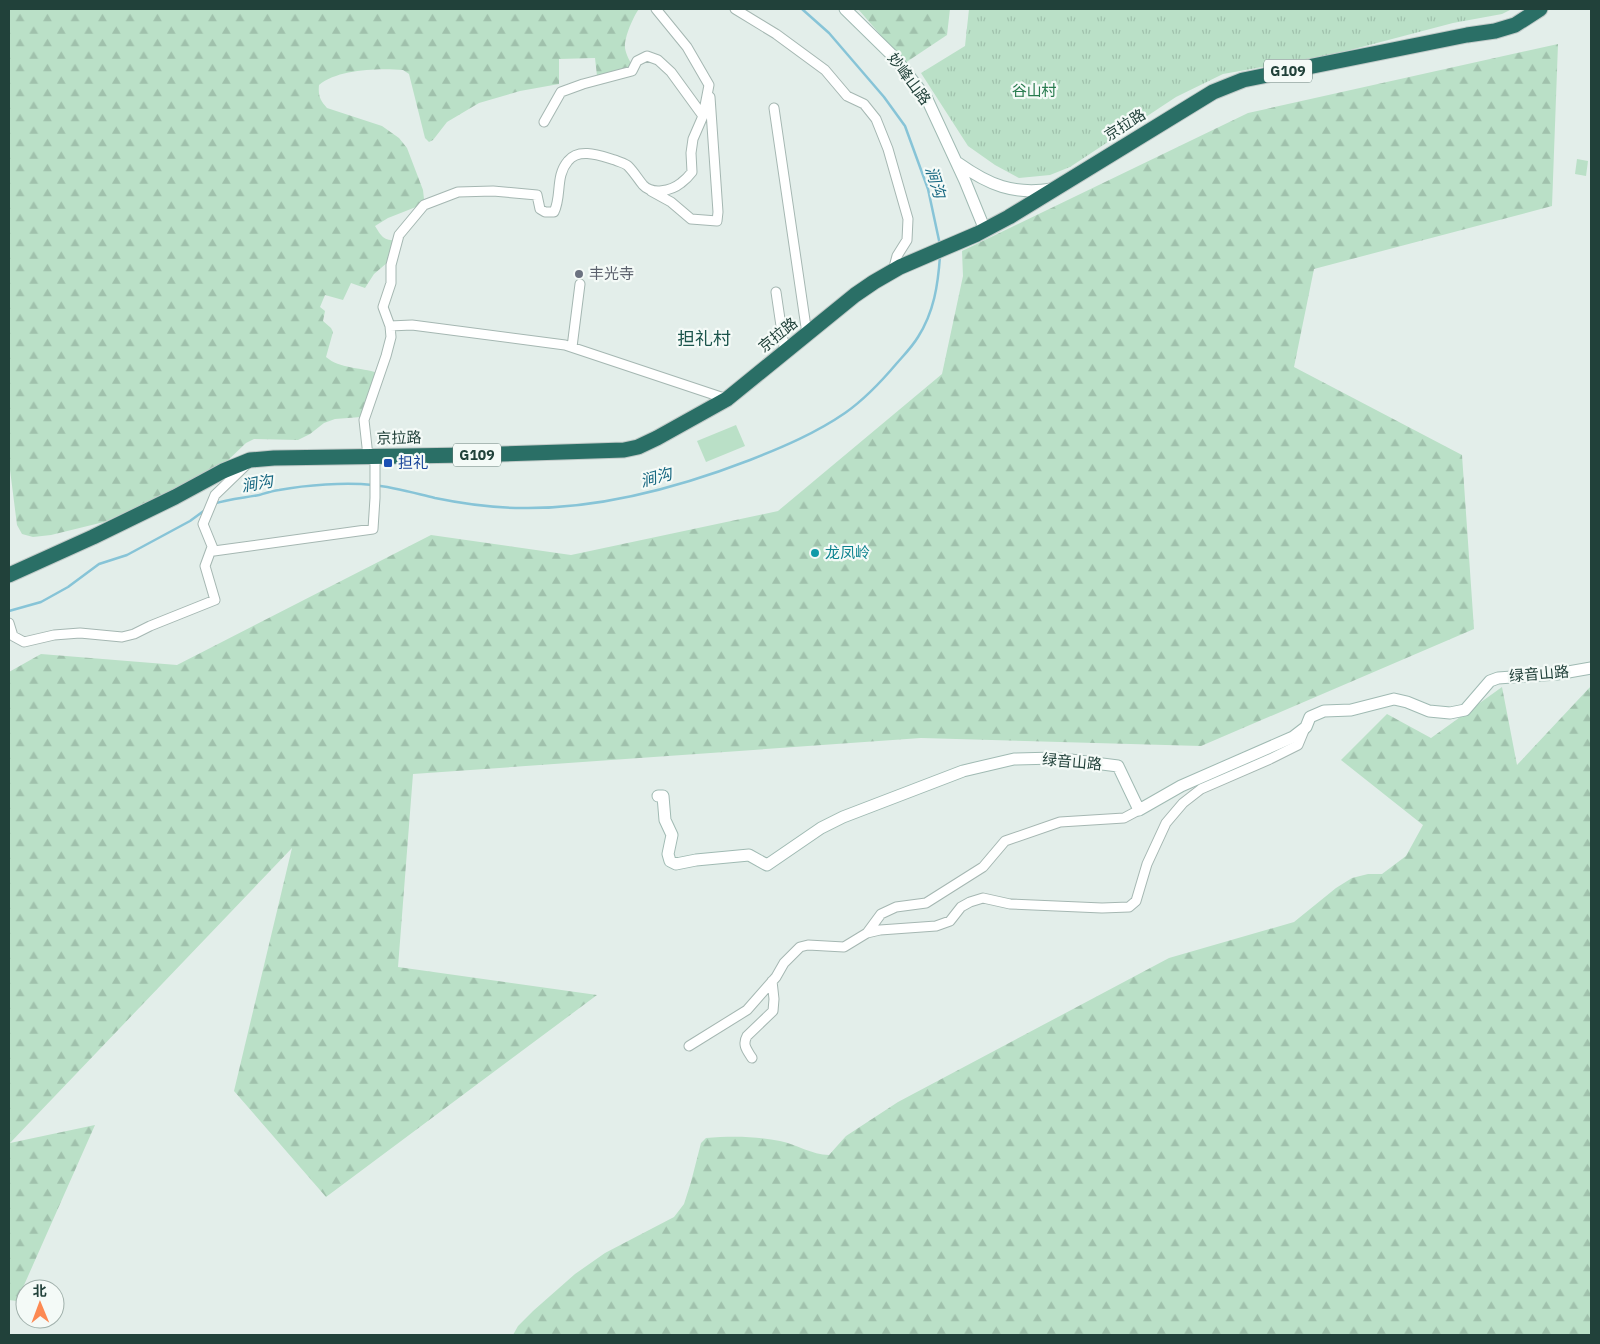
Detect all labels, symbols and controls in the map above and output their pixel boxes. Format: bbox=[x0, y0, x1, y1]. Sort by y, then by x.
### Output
street label: 妙峰山路 bbox=[884, 49, 935, 108]
road number: G109 bbox=[1264, 59, 1312, 82]
park label: 谷山村 bbox=[1011, 81, 1057, 100]
street label: 京拉路 bbox=[1101, 105, 1149, 145]
water label: 涧沟 bbox=[922, 164, 951, 202]
place label: 丰光寺 bbox=[589, 264, 634, 283]
marker: 丰光寺 bbox=[573, 268, 585, 280]
street label: 京拉路 bbox=[754, 313, 801, 356]
district label: 担礼村 bbox=[677, 327, 731, 350]
street label: 京拉路 bbox=[376, 428, 422, 447]
road number: G109 bbox=[453, 444, 501, 466]
place label: 担礼 bbox=[398, 453, 428, 472]
marker: 担礼 bbox=[382, 457, 394, 469]
water label: 涧沟 bbox=[638, 463, 676, 491]
water label: 涧沟 bbox=[239, 470, 276, 496]
place label: 龙凤岭 bbox=[825, 543, 870, 562]
marker: 龙凤岭 bbox=[809, 547, 821, 559]
street label: 绿音山路 bbox=[1508, 661, 1570, 686]
street label: 绿音山路 bbox=[1041, 749, 1103, 774]
north arrow bbox=[15, 1279, 65, 1329]
text: 北 bbox=[33, 1282, 47, 1300]

